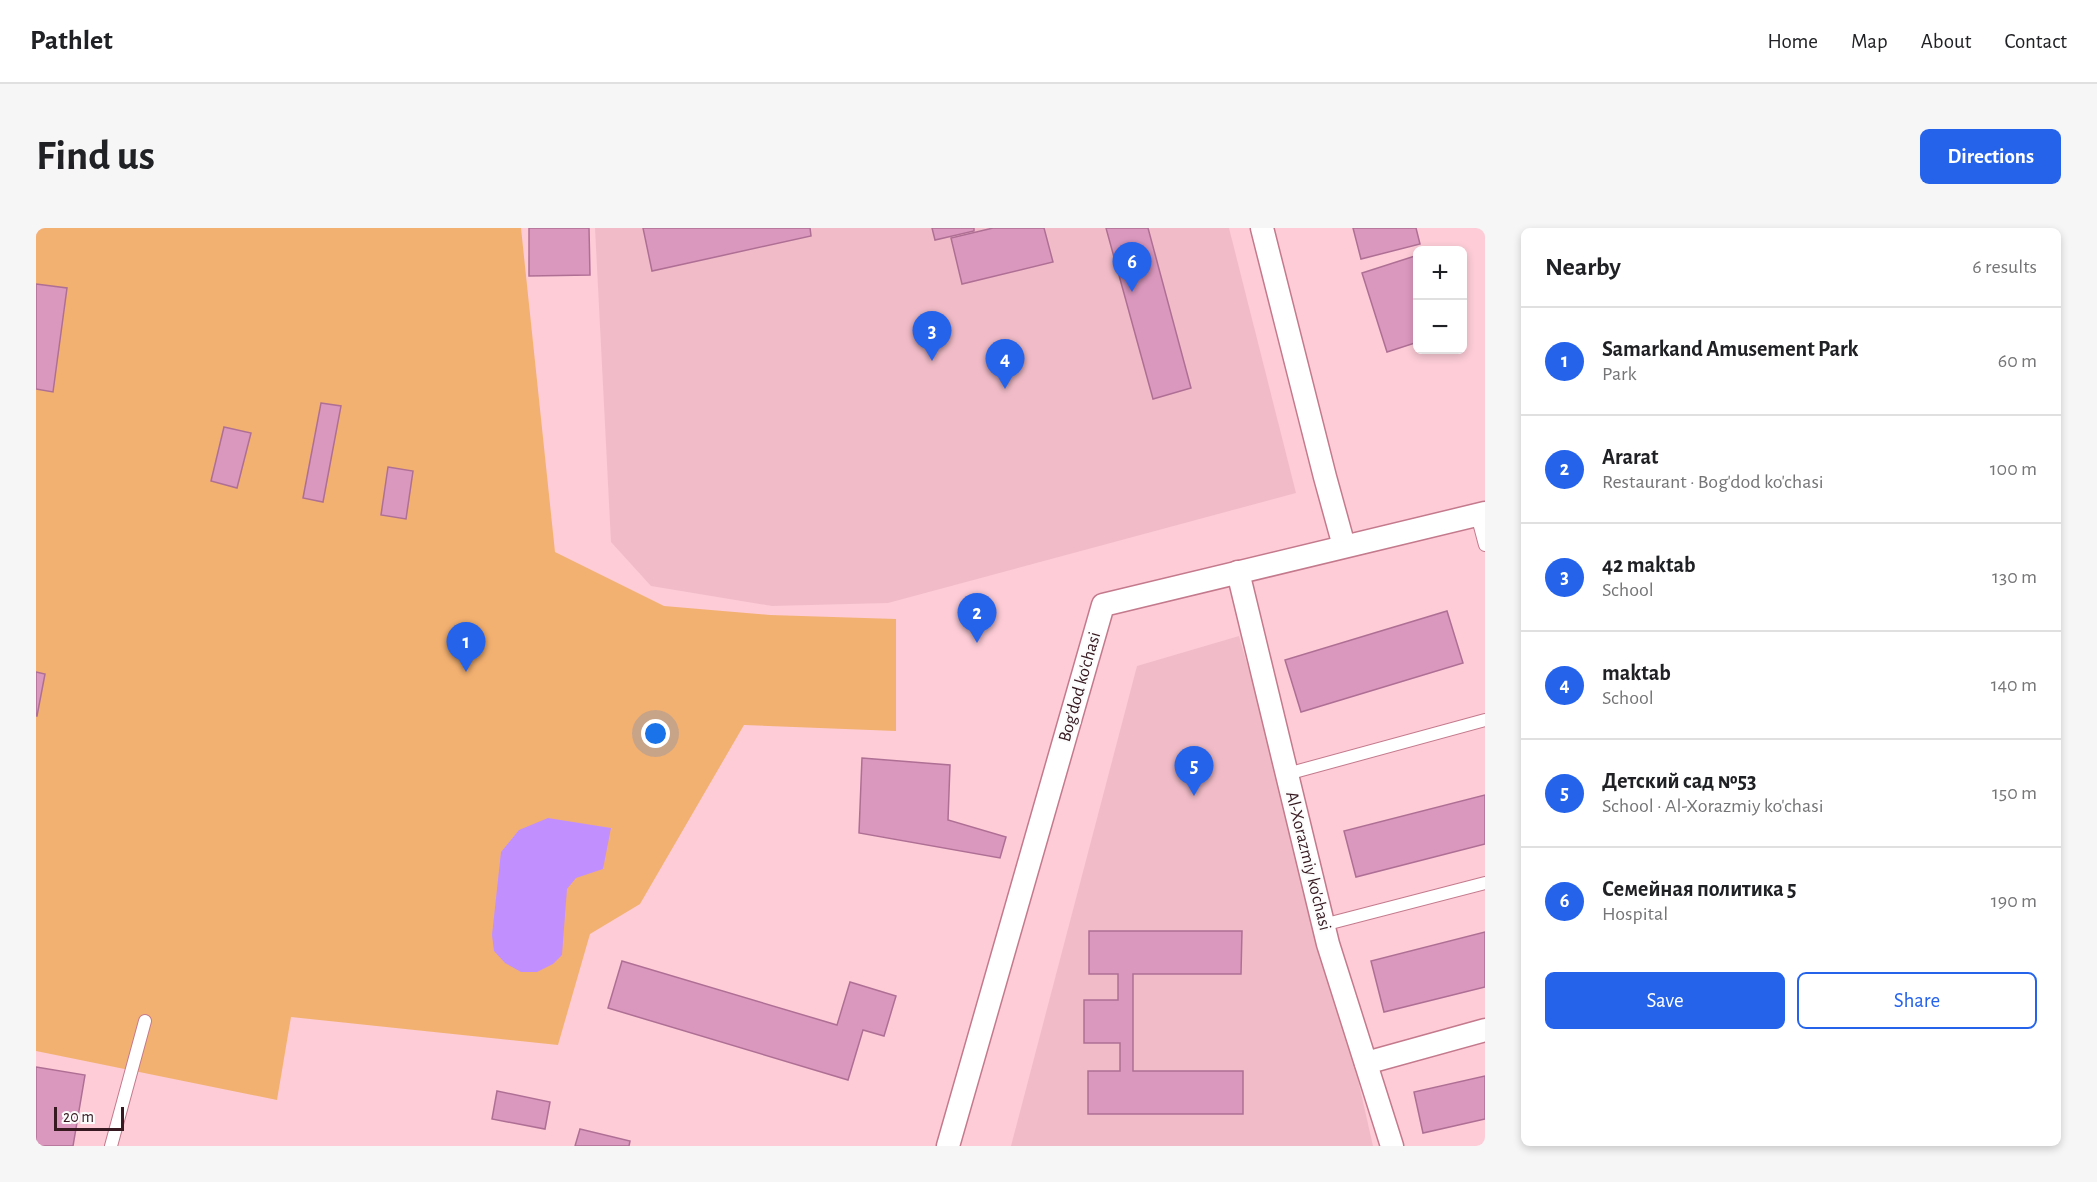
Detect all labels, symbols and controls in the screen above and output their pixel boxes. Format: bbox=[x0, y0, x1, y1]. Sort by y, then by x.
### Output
text: Pathlet bbox=[30, 27, 113, 55]
text: Home bbox=[1767, 31, 1818, 52]
text: Map bbox=[1851, 31, 1888, 52]
text: About bbox=[1921, 31, 1971, 52]
text: Contact bbox=[2004, 31, 2067, 52]
button: Directions bbox=[1920, 129, 2061, 184]
text: Find us bbox=[36, 135, 155, 177]
pin: 6 bbox=[1112, 242, 1152, 292]
map controls bbox=[1413, 246, 1467, 354]
button: + bbox=[1413, 246, 1467, 300]
text: Nearby bbox=[1545, 254, 1621, 280]
text: 6 results bbox=[1972, 257, 2037, 277]
button: − bbox=[1413, 300, 1467, 354]
pin: 3 bbox=[912, 312, 952, 361]
text: Samarkand Amusement Park bbox=[1602, 338, 1858, 360]
pin: 4 bbox=[986, 340, 1024, 389]
text: 1 bbox=[1561, 351, 1568, 371]
text: 60 m bbox=[1998, 351, 2037, 371]
text: Park bbox=[1602, 364, 1637, 384]
text: Ararat bbox=[1602, 446, 1658, 468]
text: 2 bbox=[1560, 459, 1569, 479]
text: 100 m bbox=[1990, 459, 2037, 479]
text: Restaurant · Bog'dod ko'chasi bbox=[1602, 472, 1824, 492]
text: 42 maktab bbox=[1602, 554, 1696, 576]
text: 3 bbox=[1560, 567, 1569, 587]
text: 130 m bbox=[1992, 567, 2037, 587]
text: School bbox=[1602, 580, 1654, 600]
pin: 2 bbox=[958, 594, 996, 643]
pin: 1 bbox=[446, 622, 486, 672]
street label: Bog'dod ko'chasi bbox=[1056, 630, 1104, 744]
text: maktab bbox=[1602, 662, 1671, 684]
text: 4 bbox=[1559, 675, 1570, 695]
text: 140 m bbox=[1991, 675, 2037, 695]
text: School bbox=[1602, 688, 1654, 708]
your location bbox=[641, 719, 670, 748]
pin: 5 bbox=[1174, 746, 1214, 796]
text: Детский сад №53 bbox=[1602, 770, 1757, 792]
text: 5 bbox=[1560, 783, 1569, 803]
text: 150 m bbox=[1992, 783, 2037, 803]
street label: Al-Xorazmiy ko'chasi bbox=[1282, 790, 1334, 932]
text: School · Al-Xorazmiy ko'chasi bbox=[1602, 796, 1823, 816]
text: Семейная политика 5 bbox=[1602, 878, 1796, 900]
text: 6 bbox=[1560, 891, 1569, 911]
text: 190 m bbox=[1991, 891, 2037, 911]
text: Hospital bbox=[1602, 904, 1668, 924]
button: Save bbox=[1545, 972, 1785, 1029]
button: Share bbox=[1797, 972, 2037, 1029]
scale bar bbox=[54, 1104, 124, 1132]
text: 20 m bbox=[63, 1109, 94, 1125]

